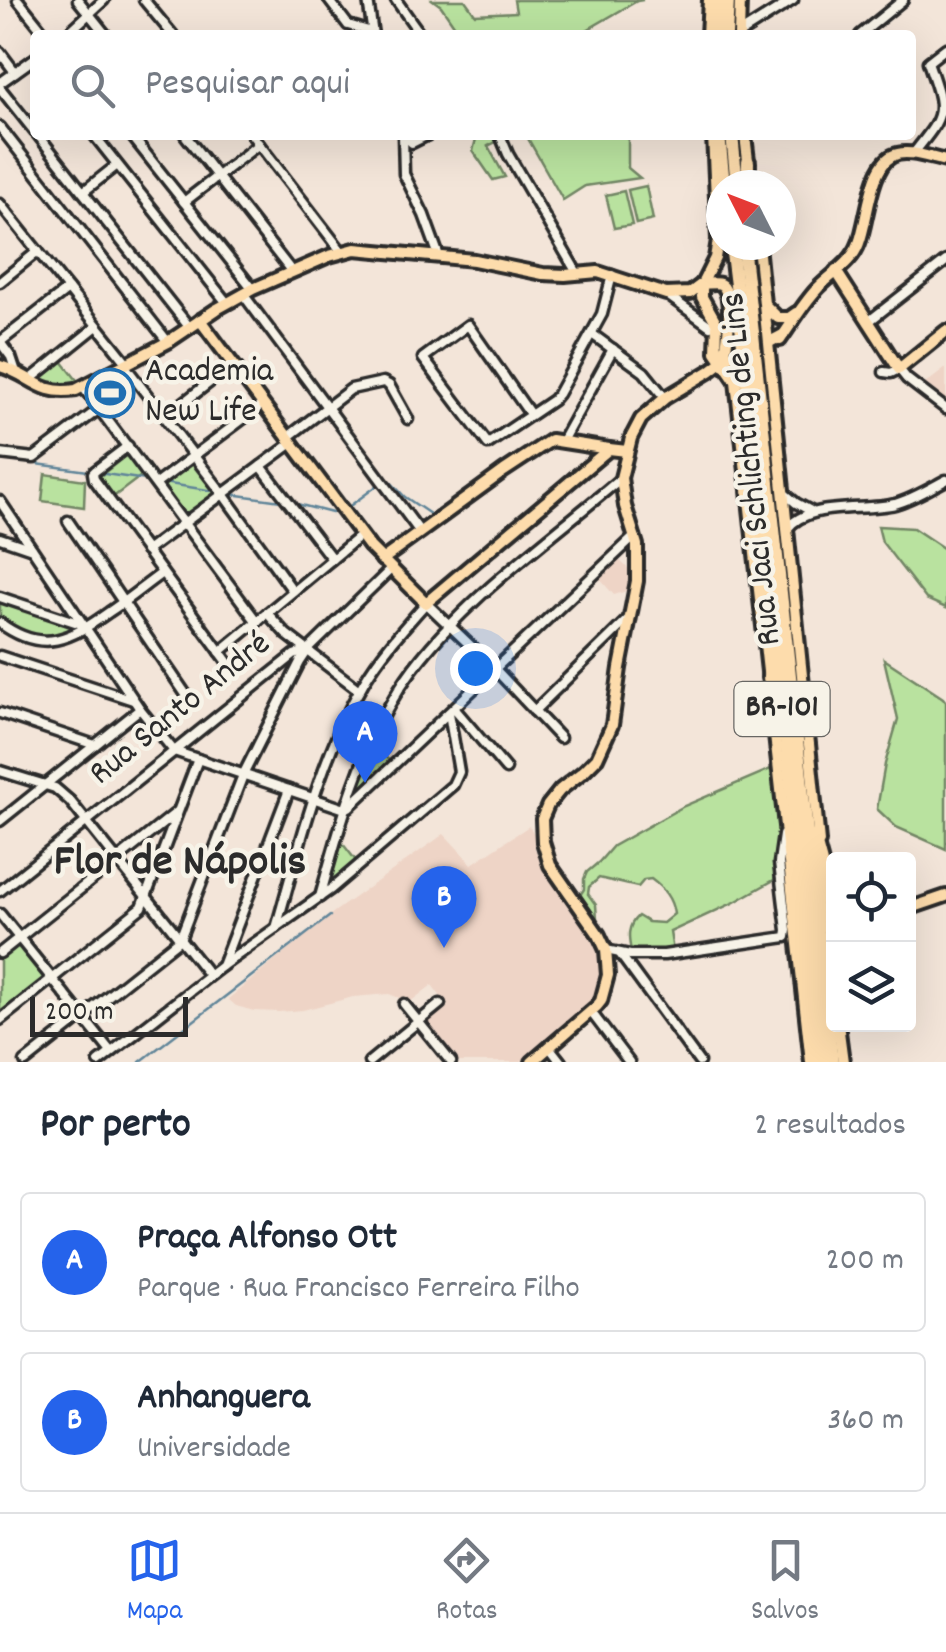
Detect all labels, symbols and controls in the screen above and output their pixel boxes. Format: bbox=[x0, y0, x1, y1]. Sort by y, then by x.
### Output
search box bbox=[30, 30, 916, 140]
icon: search bbox=[65, 58, 120, 113]
text: Pesquisar aqui bbox=[145, 58, 350, 113]
north arrow bbox=[706, 170, 796, 260]
street label: Rua Jaci Schlichting de Lins bbox=[710, 290, 796, 648]
place label: Academia New Life bbox=[145, 348, 274, 438]
sports icon: Academia New Life bbox=[84, 367, 136, 419]
street label: Rua Santo André bbox=[79, 621, 283, 799]
your location bbox=[450, 643, 501, 694]
road number: BR-101 bbox=[734, 682, 830, 736]
pin: A bbox=[332, 700, 398, 783]
district label: Flor de Nápolis bbox=[54, 832, 306, 896]
map controls bbox=[826, 852, 916, 1032]
button: locate bbox=[826, 852, 916, 942]
pin: B bbox=[412, 866, 476, 948]
button: layers bbox=[826, 942, 916, 1032]
scale bar bbox=[30, 992, 188, 1036]
text: 200 m bbox=[45, 994, 113, 1034]
text: Por perto bbox=[40, 1097, 191, 1157]
text: 2 resultados bbox=[754, 1104, 906, 1150]
text: Praça Alfonso Ott bbox=[137, 1212, 397, 1267]
text: A bbox=[66, 1239, 83, 1285]
text: 200 m bbox=[826, 1239, 904, 1285]
text: Parque · Rua Francisco Ferreira Filho bbox=[137, 1267, 580, 1313]
text: Anhanguera bbox=[137, 1372, 310, 1427]
text: B bbox=[67, 1399, 82, 1445]
text: 360 m bbox=[827, 1399, 904, 1445]
text: Universidade bbox=[137, 1427, 291, 1473]
tab: Mapa bbox=[127, 1533, 182, 1633]
tab: Rotas bbox=[436, 1533, 497, 1633]
tab: Salvos bbox=[751, 1533, 819, 1633]

